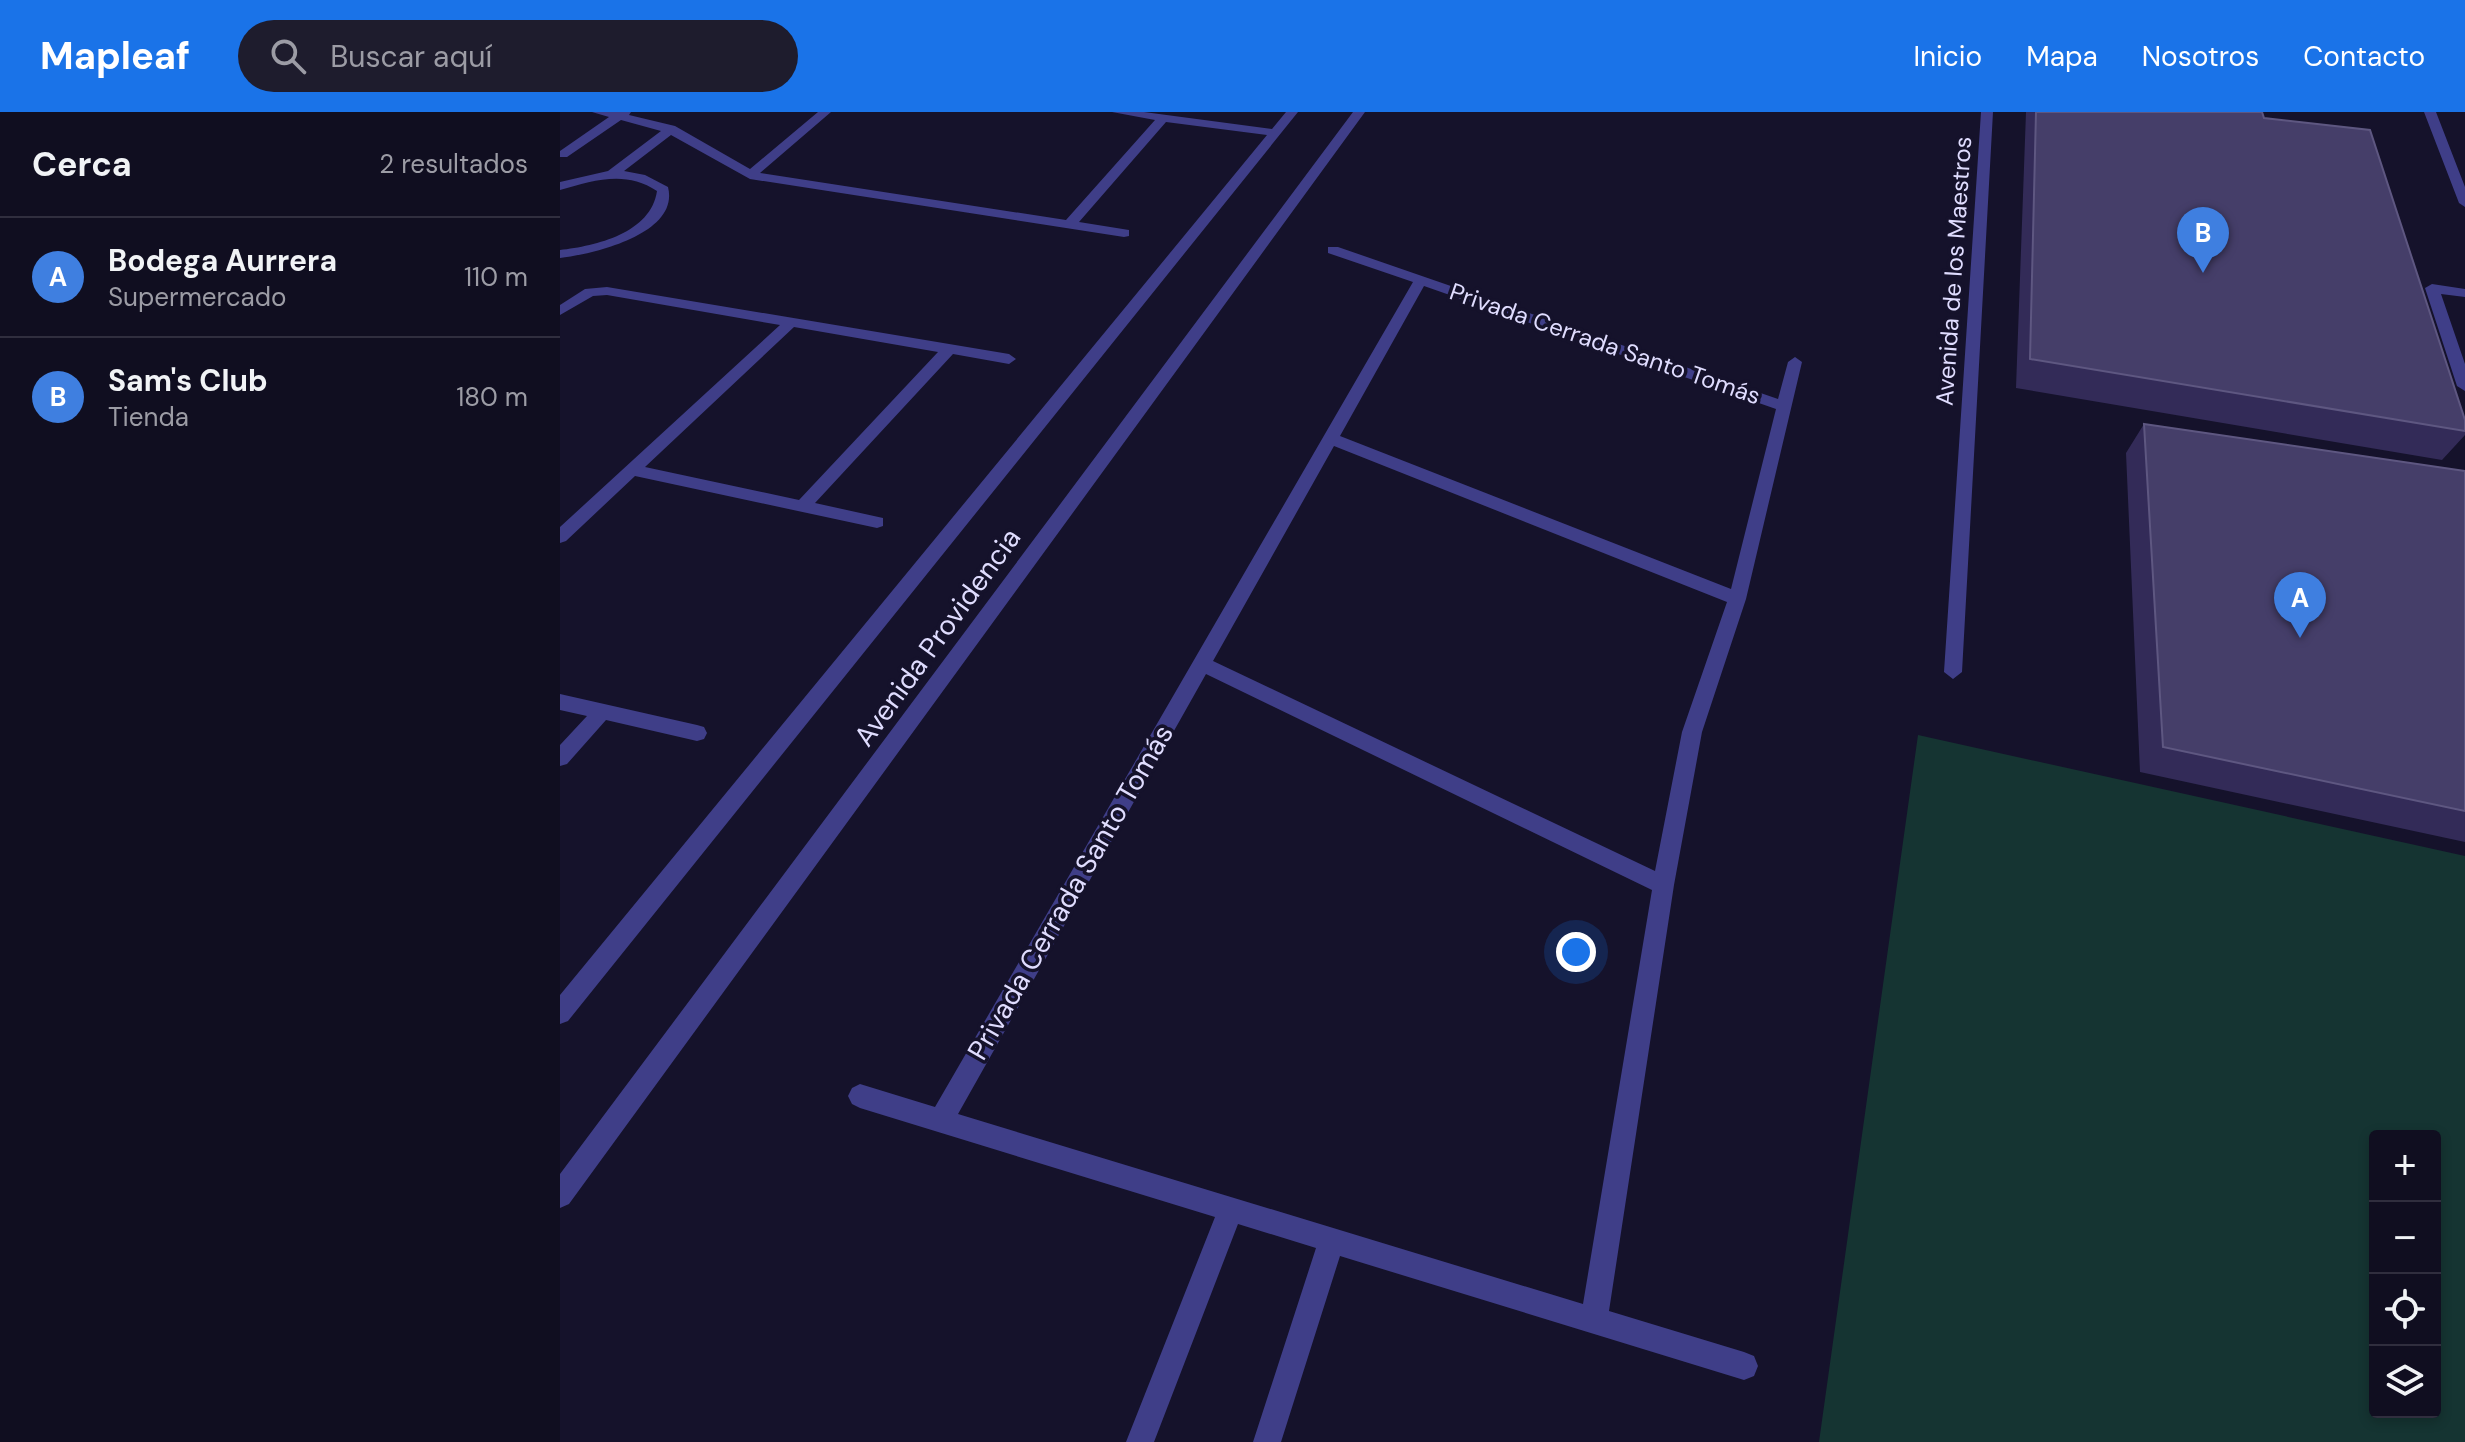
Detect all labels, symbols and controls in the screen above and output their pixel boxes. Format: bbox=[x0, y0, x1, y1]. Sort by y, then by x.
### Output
search box bbox=[238, 20, 798, 92]
text: Mapleaf bbox=[40, 31, 190, 81]
icon: search bbox=[266, 34, 310, 78]
text: Buscar aquí bbox=[330, 37, 492, 76]
text: Inicio bbox=[1913, 38, 1982, 75]
text: Mapa bbox=[2026, 38, 2098, 75]
text: Nosotros bbox=[2142, 38, 2259, 75]
text: Contacto bbox=[2303, 38, 2425, 75]
street label: Avenida de los Maestros bbox=[1929, 135, 1978, 407]
text: Cerca bbox=[32, 142, 132, 187]
text: 2 resultados bbox=[379, 147, 528, 181]
pin: B bbox=[2177, 207, 2229, 273]
text: Bodega Aurrera bbox=[108, 241, 337, 280]
text: A bbox=[49, 260, 67, 294]
text: 110 m bbox=[464, 260, 528, 294]
street label: Privada Cerrada Santo Tomás bbox=[1446, 276, 1765, 411]
text: Supermercado bbox=[108, 280, 286, 314]
text: Sam's Club bbox=[108, 361, 268, 400]
text: B bbox=[50, 380, 66, 414]
text: 180 m bbox=[456, 380, 528, 414]
text: Tienda bbox=[108, 400, 189, 434]
street label: Avenida Providencia bbox=[846, 521, 1029, 754]
pin: A bbox=[2274, 572, 2326, 638]
street label: Privada Cerrada Santo Tomás bbox=[959, 718, 1182, 1067]
your location bbox=[1556, 932, 1596, 972]
map controls bbox=[2369, 1130, 2441, 1418]
button: + bbox=[2369, 1130, 2441, 1202]
button: − bbox=[2369, 1202, 2441, 1274]
button: locate bbox=[2369, 1274, 2441, 1346]
button: layers bbox=[2369, 1346, 2441, 1418]

